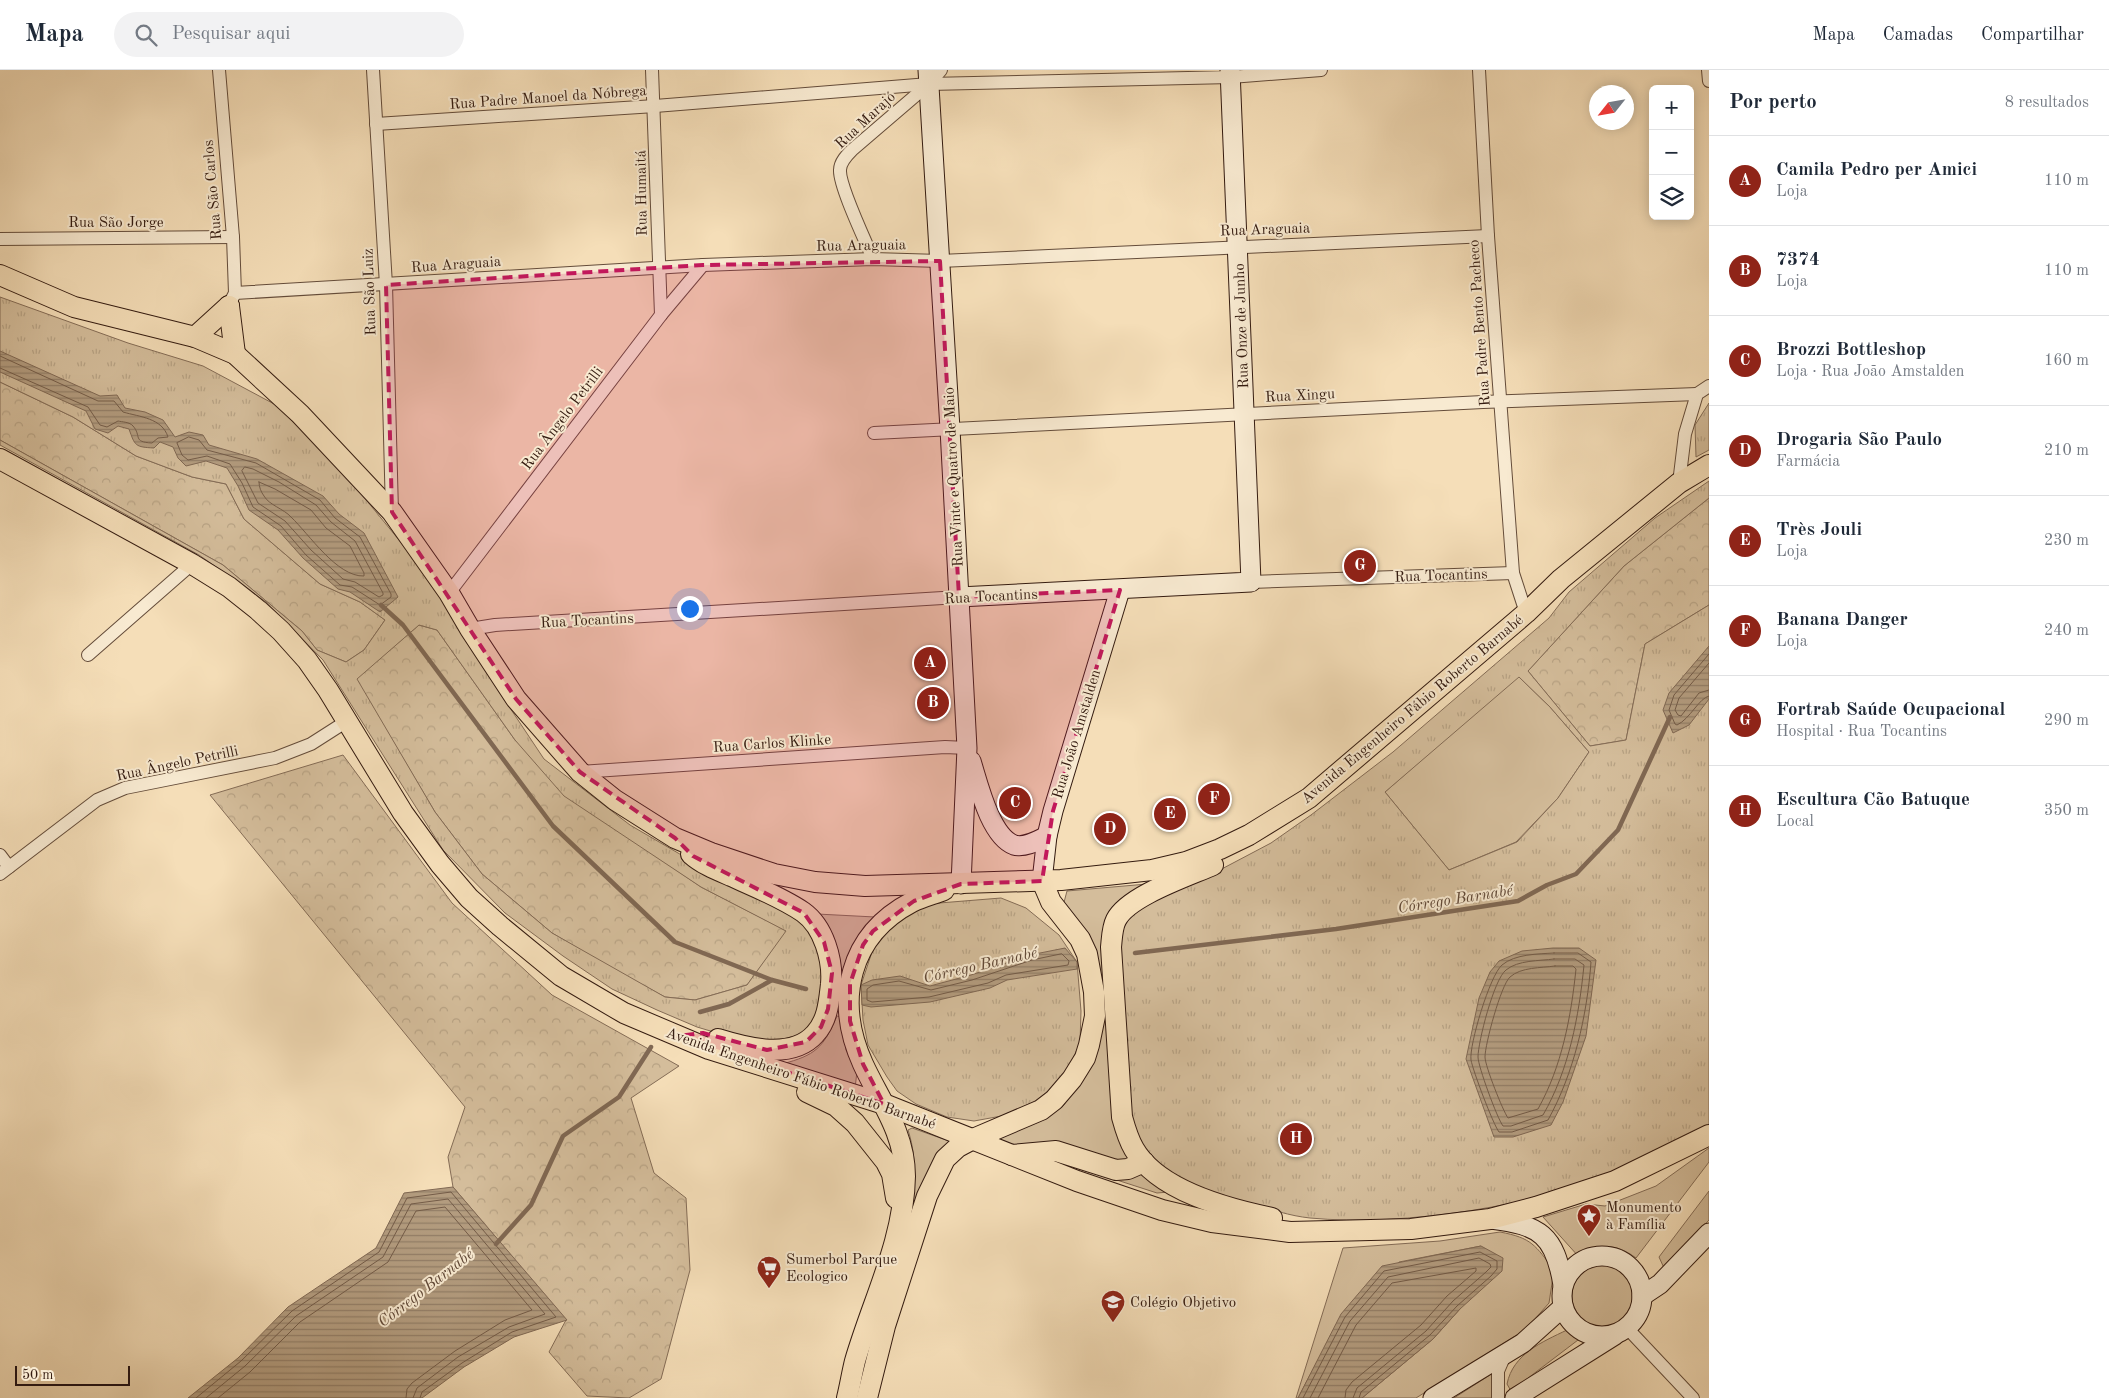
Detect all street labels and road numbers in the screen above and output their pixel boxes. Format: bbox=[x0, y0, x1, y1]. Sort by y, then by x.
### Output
street label: Rua Padre Manoel da Nóbrega bbox=[449, 84, 648, 113]
street label: Rua Marajó bbox=[833, 90, 899, 153]
street label: Rua São Carlos bbox=[202, 139, 225, 240]
street label: Rua Humaitá bbox=[634, 149, 651, 236]
street label: Rua São Jorge bbox=[68, 216, 164, 231]
street label: Rua Araguaia bbox=[1220, 221, 1311, 240]
street label: Rua Araguaia bbox=[816, 238, 907, 255]
street label: Rua Padre Bento Pacheco bbox=[1467, 239, 1494, 407]
street label: Rua São Luiz bbox=[361, 248, 380, 336]
street label: Rua Araguaia bbox=[411, 255, 502, 276]
street label: Rua Onze de Junho bbox=[1233, 263, 1252, 389]
street label: Rua Ângelo Petrilli bbox=[517, 363, 607, 473]
street label: Rua Vinte e Quatro de Maio bbox=[942, 387, 967, 567]
street label: Rua Xingu bbox=[1265, 387, 1335, 406]
street label: Rua Tocantins bbox=[1394, 567, 1488, 586]
street label: Rua Tocantins bbox=[944, 588, 1038, 607]
street label: Rua Tocantins bbox=[540, 612, 634, 631]
street label: Avenida Engenheiro Fábio Roberto Barnabé bbox=[1299, 613, 1527, 807]
street label: Rua João Amstalden bbox=[1051, 668, 1104, 801]
street label: Rua Carlos Klinke bbox=[713, 733, 832, 756]
street label: Rua Ângelo Petrilli bbox=[114, 741, 240, 785]
street label: Avenida Engenheiro Fábio Roberto Barnabé bbox=[664, 1026, 938, 1133]

